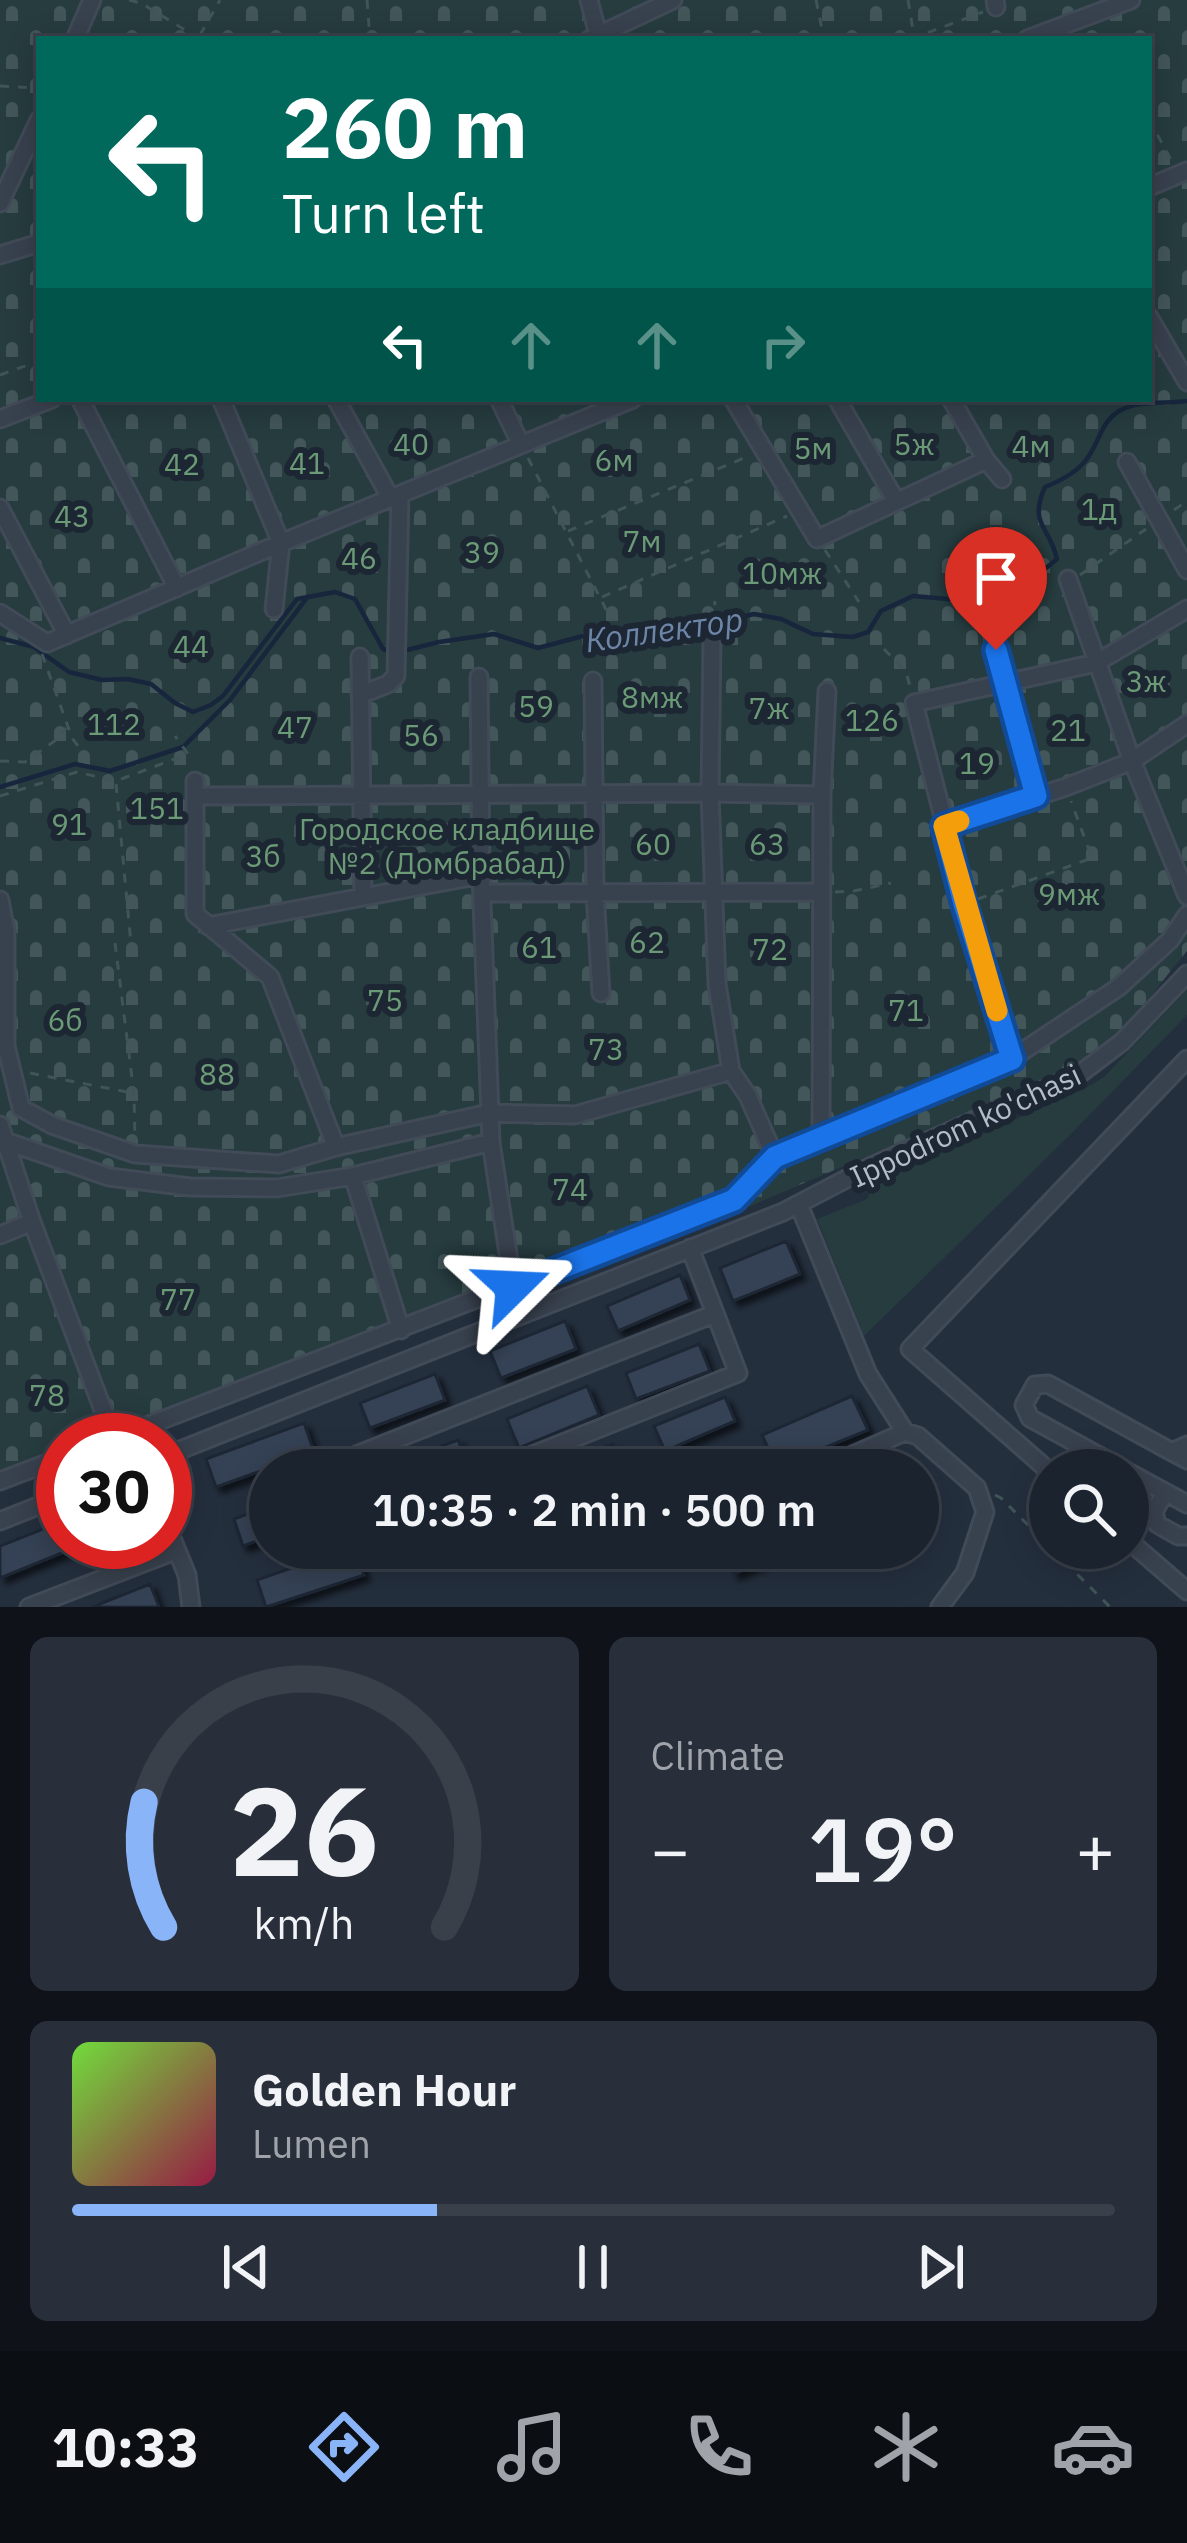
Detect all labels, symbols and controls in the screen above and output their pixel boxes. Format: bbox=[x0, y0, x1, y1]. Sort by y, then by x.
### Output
text: 260 m bbox=[282, 72, 528, 181]
icon: left bbox=[84, 84, 240, 240]
text: Turn left bbox=[282, 178, 485, 248]
icon: left bbox=[372, 312, 438, 378]
icon: ahead bbox=[498, 312, 564, 378]
icon: ahead bbox=[624, 312, 690, 378]
icon: right bbox=[750, 312, 816, 378]
park label: 40 bbox=[393, 424, 429, 463]
park label: 5ж bbox=[893, 424, 935, 463]
park label: 4м bbox=[1012, 426, 1050, 465]
park label: 5м bbox=[794, 428, 832, 467]
park label: 6м bbox=[595, 440, 633, 479]
park label: 41 bbox=[289, 443, 325, 482]
park label: 42 bbox=[164, 444, 200, 483]
park label: 1д bbox=[1081, 489, 1117, 528]
park label: 43 bbox=[54, 496, 90, 535]
park label: 7м bbox=[623, 521, 661, 560]
pin bbox=[945, 527, 1047, 650]
park label: 39 bbox=[464, 532, 500, 571]
park label: 46 bbox=[341, 538, 377, 577]
icon: arrive bbox=[963, 545, 1029, 611]
park label: 10мж bbox=[742, 553, 822, 592]
water label: Коллектор bbox=[582, 597, 746, 661]
park label: 44 bbox=[173, 626, 209, 665]
park label: 3ж bbox=[1125, 661, 1167, 700]
park label: 8мж bbox=[621, 677, 683, 716]
park label: 59 bbox=[518, 686, 554, 725]
park label: 7ж bbox=[748, 688, 790, 727]
park label: 126 bbox=[845, 700, 899, 739]
park label: 112 bbox=[87, 704, 141, 743]
park label: 47 bbox=[277, 707, 313, 746]
park label: 21 bbox=[1050, 710, 1086, 749]
park label: 56 bbox=[403, 715, 439, 754]
park label: 19 bbox=[959, 743, 995, 782]
park label: 151 bbox=[130, 788, 184, 827]
park label: 91 bbox=[51, 804, 87, 843]
park label: Городское кладбище №2 (Домбрабад) bbox=[299, 809, 595, 882]
park label: 60 bbox=[635, 824, 671, 863]
park label: 63 bbox=[749, 824, 785, 863]
park label: 3б bbox=[246, 836, 280, 875]
park label: 9мж bbox=[1038, 874, 1100, 913]
park label: 62 bbox=[629, 922, 665, 961]
park label: 61 bbox=[521, 927, 557, 966]
park label: 72 bbox=[752, 929, 788, 968]
park label: 75 bbox=[367, 980, 403, 1019]
park label: 71 bbox=[888, 990, 924, 1029]
park label: 6б bbox=[48, 1000, 82, 1039]
park label: 73 bbox=[588, 1029, 624, 1068]
park label: 88 bbox=[199, 1054, 235, 1093]
street label: Ippodrom ko'chasi bbox=[843, 1054, 1087, 1196]
park label: 74 bbox=[552, 1169, 588, 1208]
position arrow bbox=[450, 1224, 576, 1350]
park label: 77 bbox=[160, 1279, 196, 1318]
park label: 78 bbox=[29, 1375, 65, 1414]
speed limit sign: 30 bbox=[36, 1413, 192, 1569]
map controls bbox=[1029, 1449, 1149, 1569]
button: search bbox=[1029, 1449, 1149, 1569]
text: 10:35 · 2 min · 500 m bbox=[372, 1480, 816, 1538]
text: Climate bbox=[651, 1730, 785, 1781]
text: 26 bbox=[229, 1748, 379, 1910]
text: 19° bbox=[808, 1790, 958, 1907]
text: − bbox=[651, 1806, 690, 1892]
text: + bbox=[1075, 1806, 1115, 1892]
text: km/h bbox=[254, 1895, 355, 1951]
text: Golden Hour bbox=[252, 2060, 516, 2118]
text: Lumen bbox=[252, 2118, 371, 2169]
icon: previous bbox=[213, 2234, 279, 2300]
icon: pause bbox=[560, 2234, 626, 2300]
icon: next bbox=[908, 2234, 974, 2300]
icon: directions bbox=[302, 2405, 386, 2489]
icon: music bbox=[490, 2405, 574, 2489]
icon: phone bbox=[677, 2405, 761, 2489]
icon: climate bbox=[864, 2405, 948, 2489]
icon: car bbox=[1051, 2405, 1135, 2489]
text: 10:33 bbox=[52, 2412, 199, 2482]

